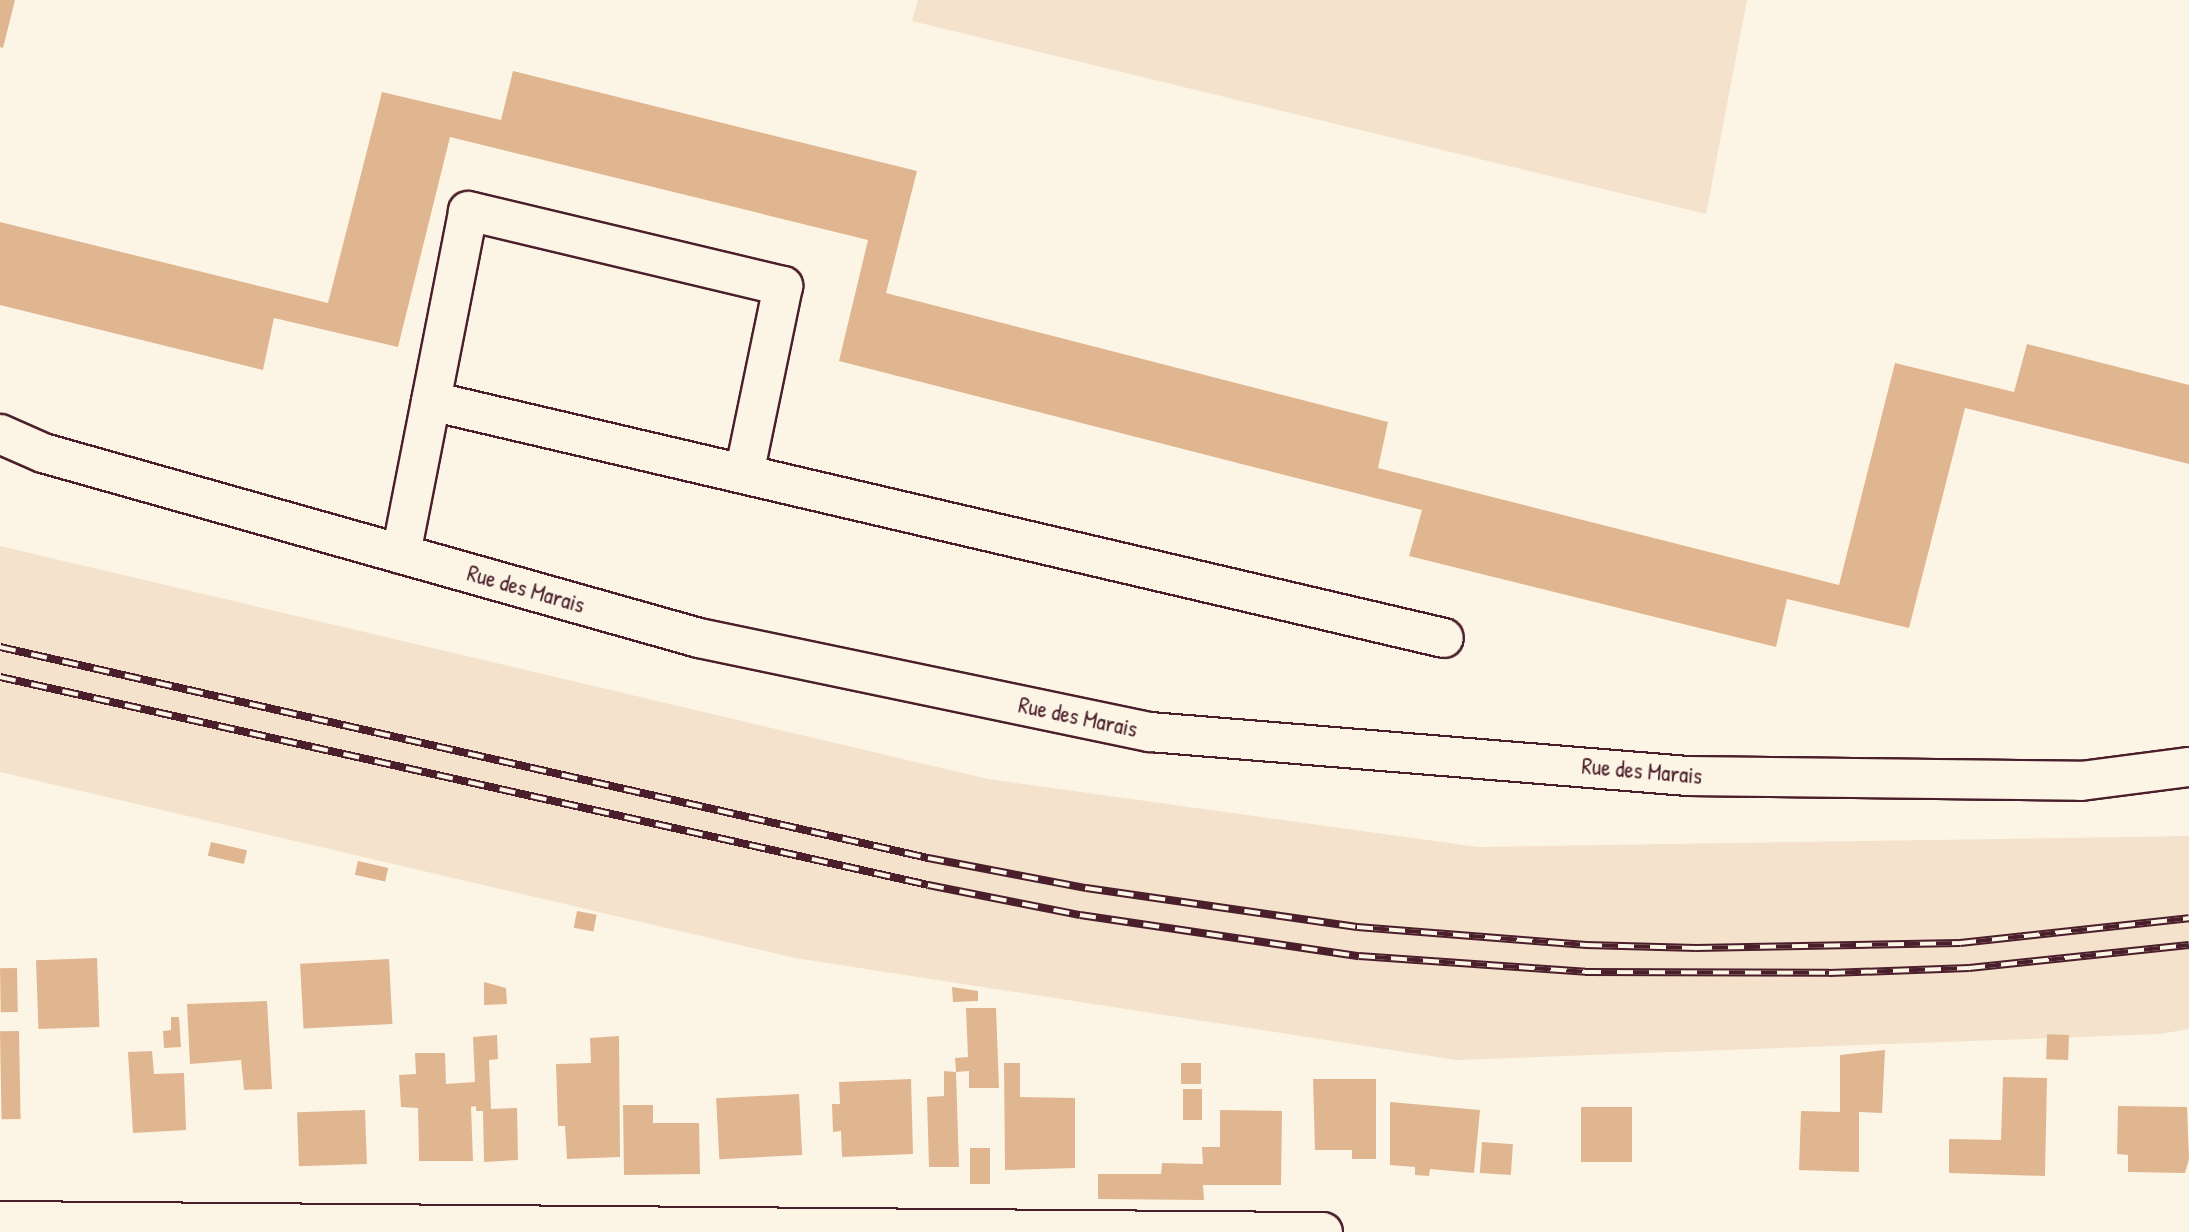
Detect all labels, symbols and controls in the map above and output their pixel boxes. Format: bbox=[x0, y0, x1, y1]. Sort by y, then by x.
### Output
street label: Rue des Marais bbox=[464, 559, 588, 619]
street label: Rue des Marais bbox=[1016, 691, 1140, 743]
street label: Rue des Marais bbox=[1581, 752, 1703, 790]

